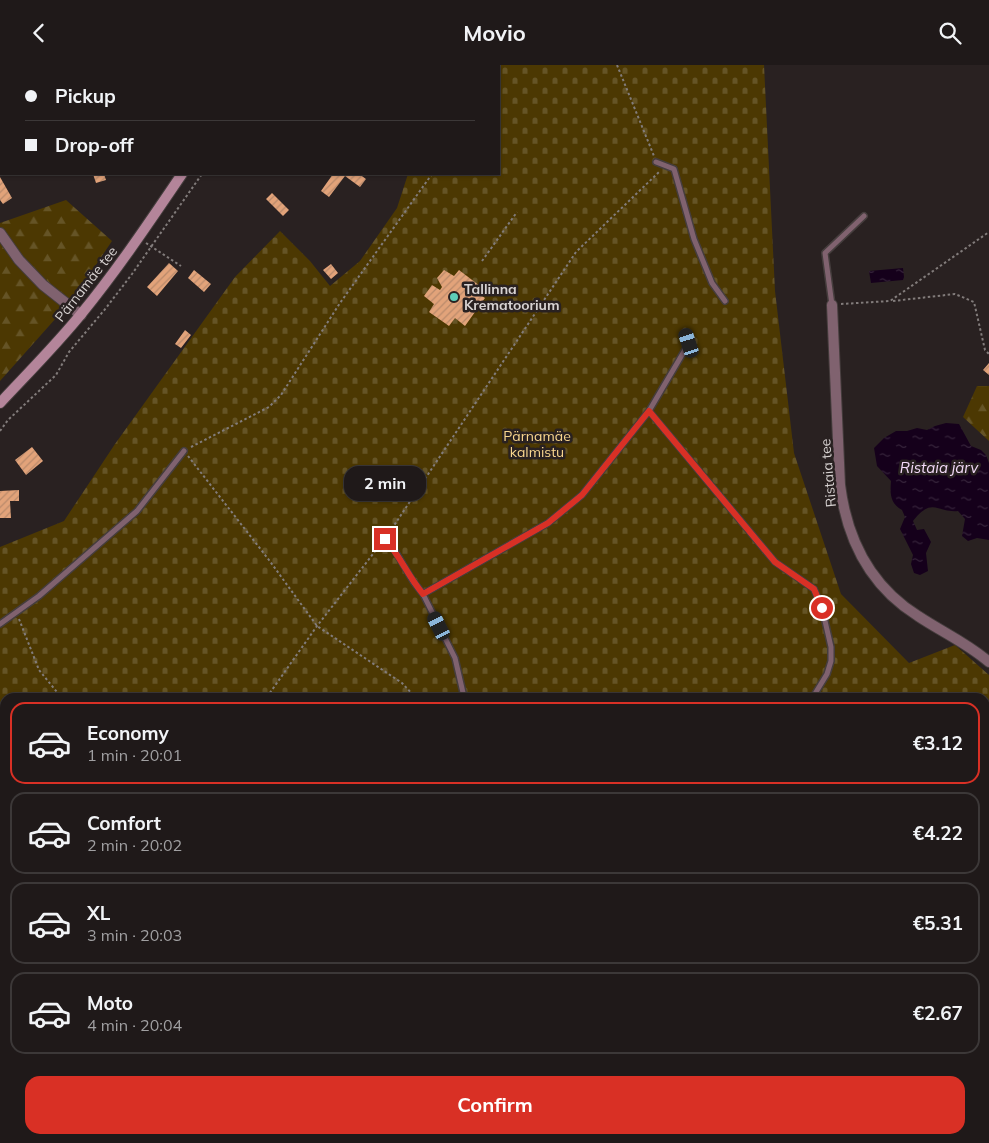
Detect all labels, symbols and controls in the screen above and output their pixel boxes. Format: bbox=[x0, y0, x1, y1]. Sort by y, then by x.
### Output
icon: back bbox=[25, 19, 53, 47]
text: Movio bbox=[463, 19, 526, 47]
icon: search bbox=[936, 19, 964, 47]
text: Pickup bbox=[55, 84, 116, 108]
text: Drop-off bbox=[55, 133, 133, 157]
street label: Pärnamäe tee bbox=[51, 243, 121, 325]
place label: Tallinna Krematoorium bbox=[464, 280, 560, 314]
marker: Tallinna Krematoorium bbox=[448, 291, 460, 303]
car bbox=[677, 326, 700, 360]
park label: Pärnamäe kalmistu bbox=[503, 427, 571, 461]
street label: Ristaia tee bbox=[816, 438, 840, 508]
water label: Ristaia järv bbox=[900, 458, 979, 477]
callout: 2 min bbox=[344, 467, 426, 501]
text: 2 min bbox=[364, 473, 406, 493]
route end bbox=[374, 528, 396, 550]
route start bbox=[811, 597, 833, 619]
car bbox=[425, 609, 452, 643]
icon: car bbox=[27, 721, 72, 766]
text: Economy bbox=[87, 721, 169, 745]
text: €3.12 bbox=[913, 731, 963, 755]
text: 1 min · 20:01 bbox=[87, 745, 182, 765]
icon: car bbox=[27, 811, 72, 856]
text: Comfort bbox=[87, 811, 161, 835]
text: €4.22 bbox=[913, 821, 963, 845]
text: 2 min · 20:02 bbox=[87, 835, 182, 855]
icon: car bbox=[27, 901, 72, 946]
text: XL bbox=[87, 901, 110, 925]
text: €5.31 bbox=[913, 911, 963, 935]
text: 3 min · 20:03 bbox=[87, 925, 182, 945]
icon: car bbox=[27, 991, 72, 1036]
text: Moto bbox=[87, 991, 133, 1015]
text: €2.67 bbox=[913, 1001, 963, 1025]
text: 4 min · 20:04 bbox=[87, 1015, 182, 1035]
button: Confirm bbox=[25, 1076, 965, 1134]

